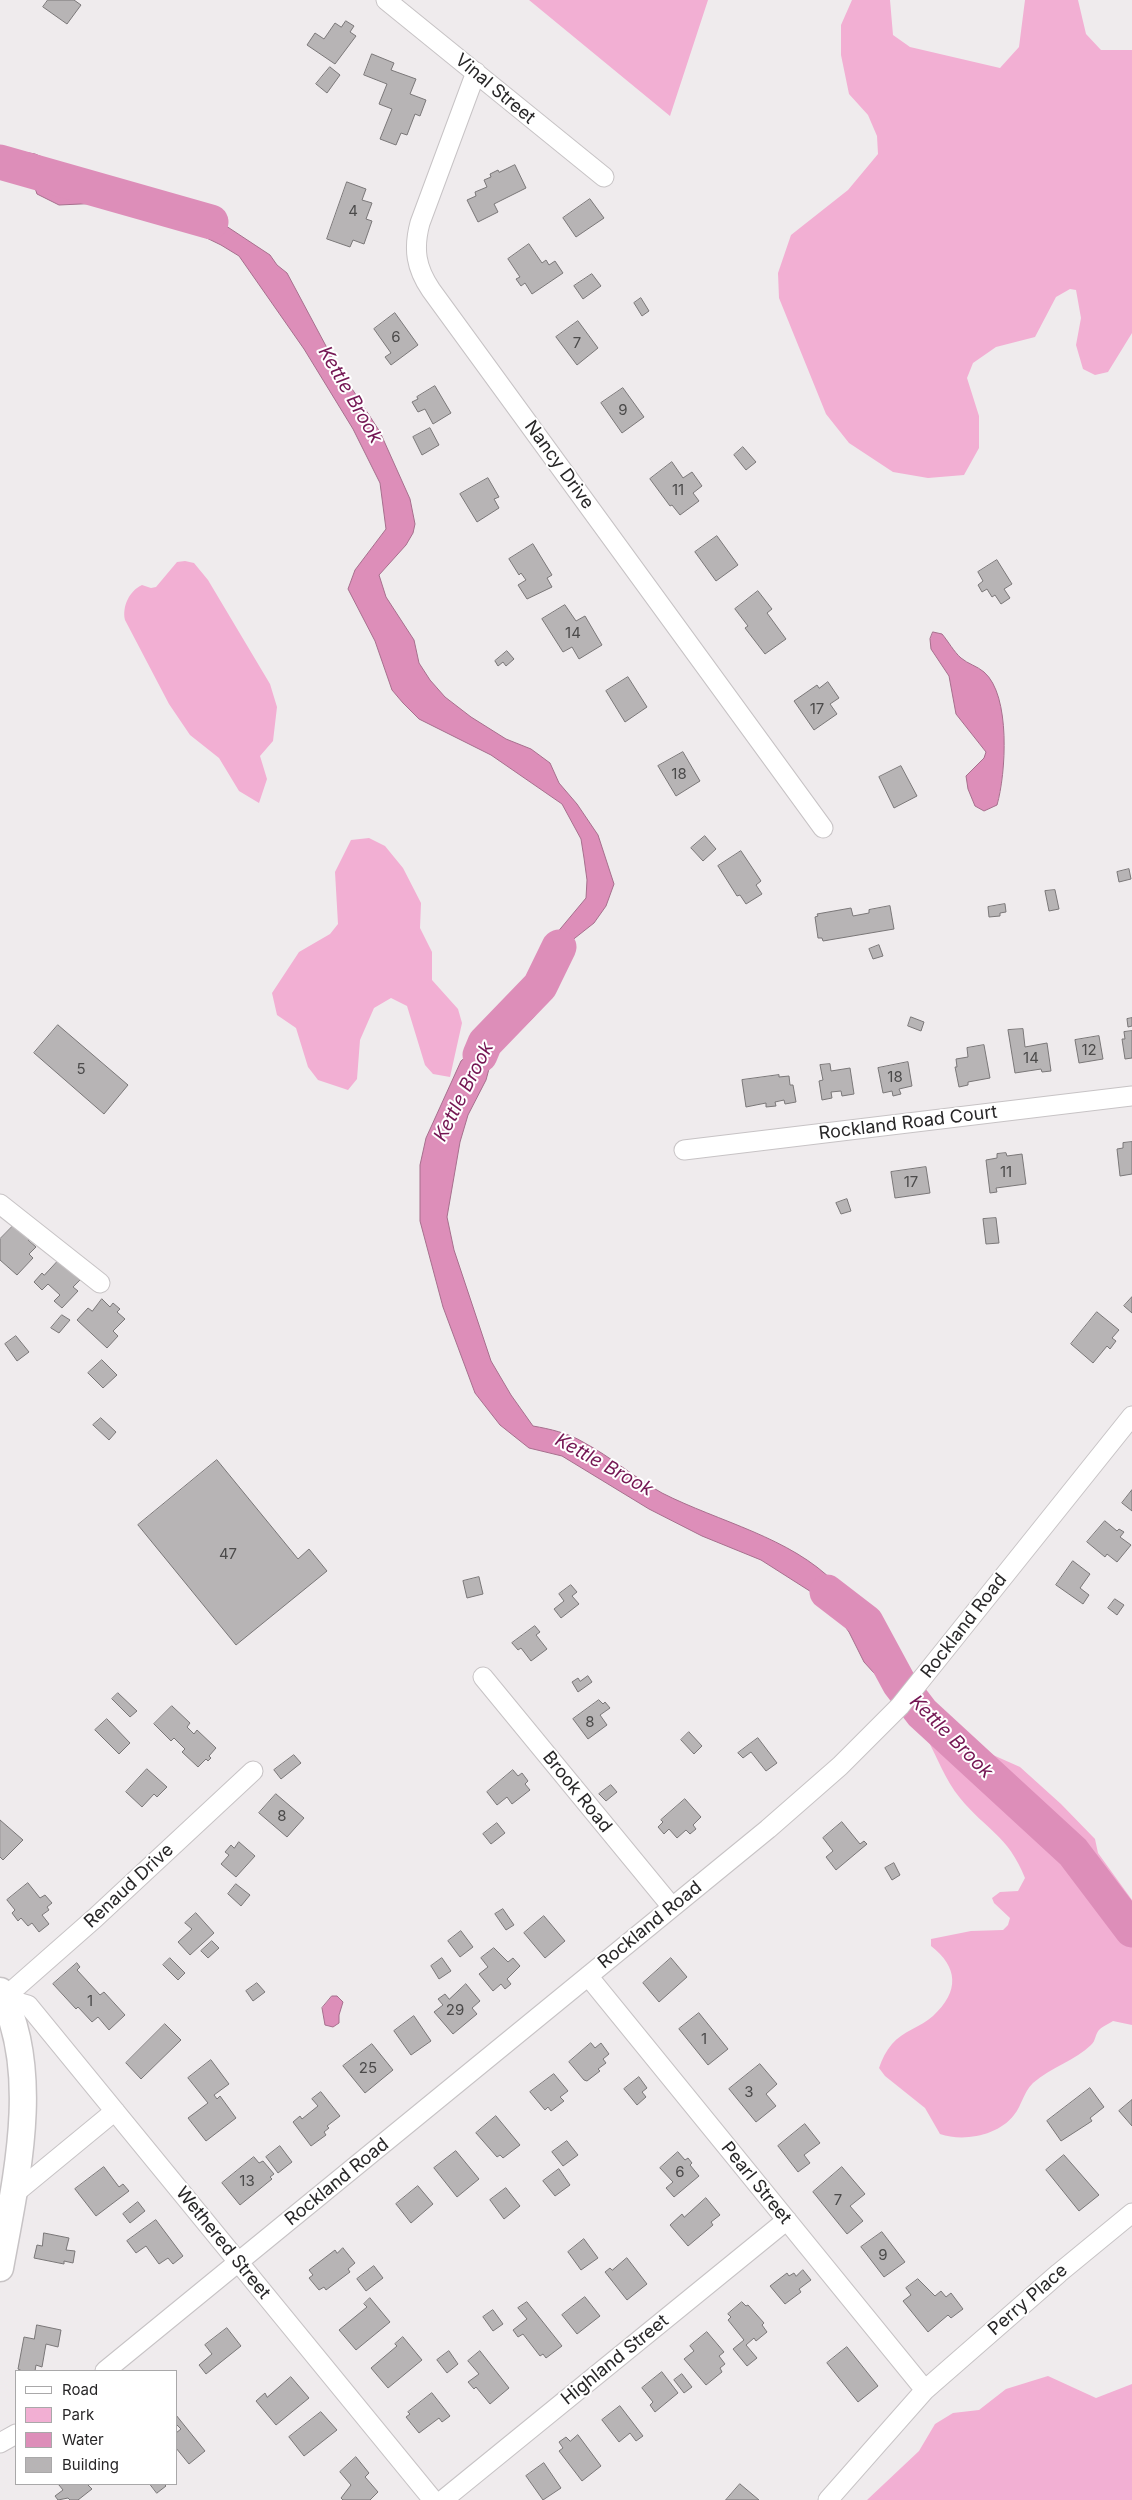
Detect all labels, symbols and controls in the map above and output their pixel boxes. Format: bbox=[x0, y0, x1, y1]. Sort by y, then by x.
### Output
street label: Vinal Street bbox=[451, 49, 539, 129]
house number: 4 bbox=[348, 202, 358, 220]
house number: 6 bbox=[391, 328, 401, 346]
house number: 7 bbox=[573, 334, 581, 352]
water label: Kettle Brook bbox=[313, 342, 387, 448]
house number: 9 bbox=[618, 401, 628, 419]
street label: Nancy Drive bbox=[520, 417, 598, 513]
house number: 11 bbox=[672, 481, 684, 499]
house number: 14 bbox=[565, 624, 581, 642]
house number: 17 bbox=[810, 700, 824, 718]
house number: 18 bbox=[671, 765, 687, 783]
water label: Kettle Brook bbox=[429, 1039, 499, 1145]
house number: 12 bbox=[1081, 1041, 1097, 1059]
house number: 14 bbox=[1023, 1049, 1039, 1067]
house number: 5 bbox=[76, 1060, 86, 1078]
house number: 18 bbox=[887, 1068, 903, 1086]
street label: Rockland Road Court bbox=[818, 1101, 998, 1145]
house number: 11 bbox=[1000, 1163, 1012, 1181]
house number: 17 bbox=[904, 1173, 918, 1191]
water label: Kettle Brook bbox=[551, 1429, 657, 1501]
house number: 47 bbox=[219, 1545, 237, 1563]
street label: Rockland Road bbox=[916, 1569, 1012, 1683]
water label: Kettle Brook bbox=[905, 1691, 997, 1783]
house number: 8 bbox=[585, 1713, 595, 1731]
street label: Brook Road bbox=[538, 1747, 616, 1837]
house number: 8 bbox=[277, 1807, 287, 1825]
street label: Renaud Drive bbox=[80, 1839, 178, 1933]
street label: Rockland Road bbox=[594, 1877, 706, 1973]
house number: 1 bbox=[87, 1992, 93, 2010]
house number: 29 bbox=[446, 2001, 464, 2019]
house number: 1 bbox=[701, 2030, 707, 2048]
house number: 25 bbox=[359, 2059, 377, 2077]
house number: 3 bbox=[744, 2083, 754, 2101]
street label: Rockland Road bbox=[281, 2134, 393, 2230]
street label: Pearl Street bbox=[716, 2138, 796, 2228]
house number: 6 bbox=[675, 2163, 685, 2181]
house number: 13 bbox=[239, 2172, 255, 2190]
street label: Wethered Street bbox=[171, 2183, 275, 2303]
house number: 7 bbox=[834, 2191, 842, 2209]
house number: 9 bbox=[878, 2246, 888, 2264]
street label: Perry Place bbox=[984, 2260, 1072, 2340]
street label: Highland Street bbox=[557, 2310, 673, 2410]
legend bbox=[15, 2370, 178, 2485]
text: Road bbox=[62, 2380, 98, 2399]
text: Park bbox=[62, 2405, 94, 2424]
text: Water bbox=[62, 2430, 104, 2449]
text: Building bbox=[62, 2455, 119, 2474]

